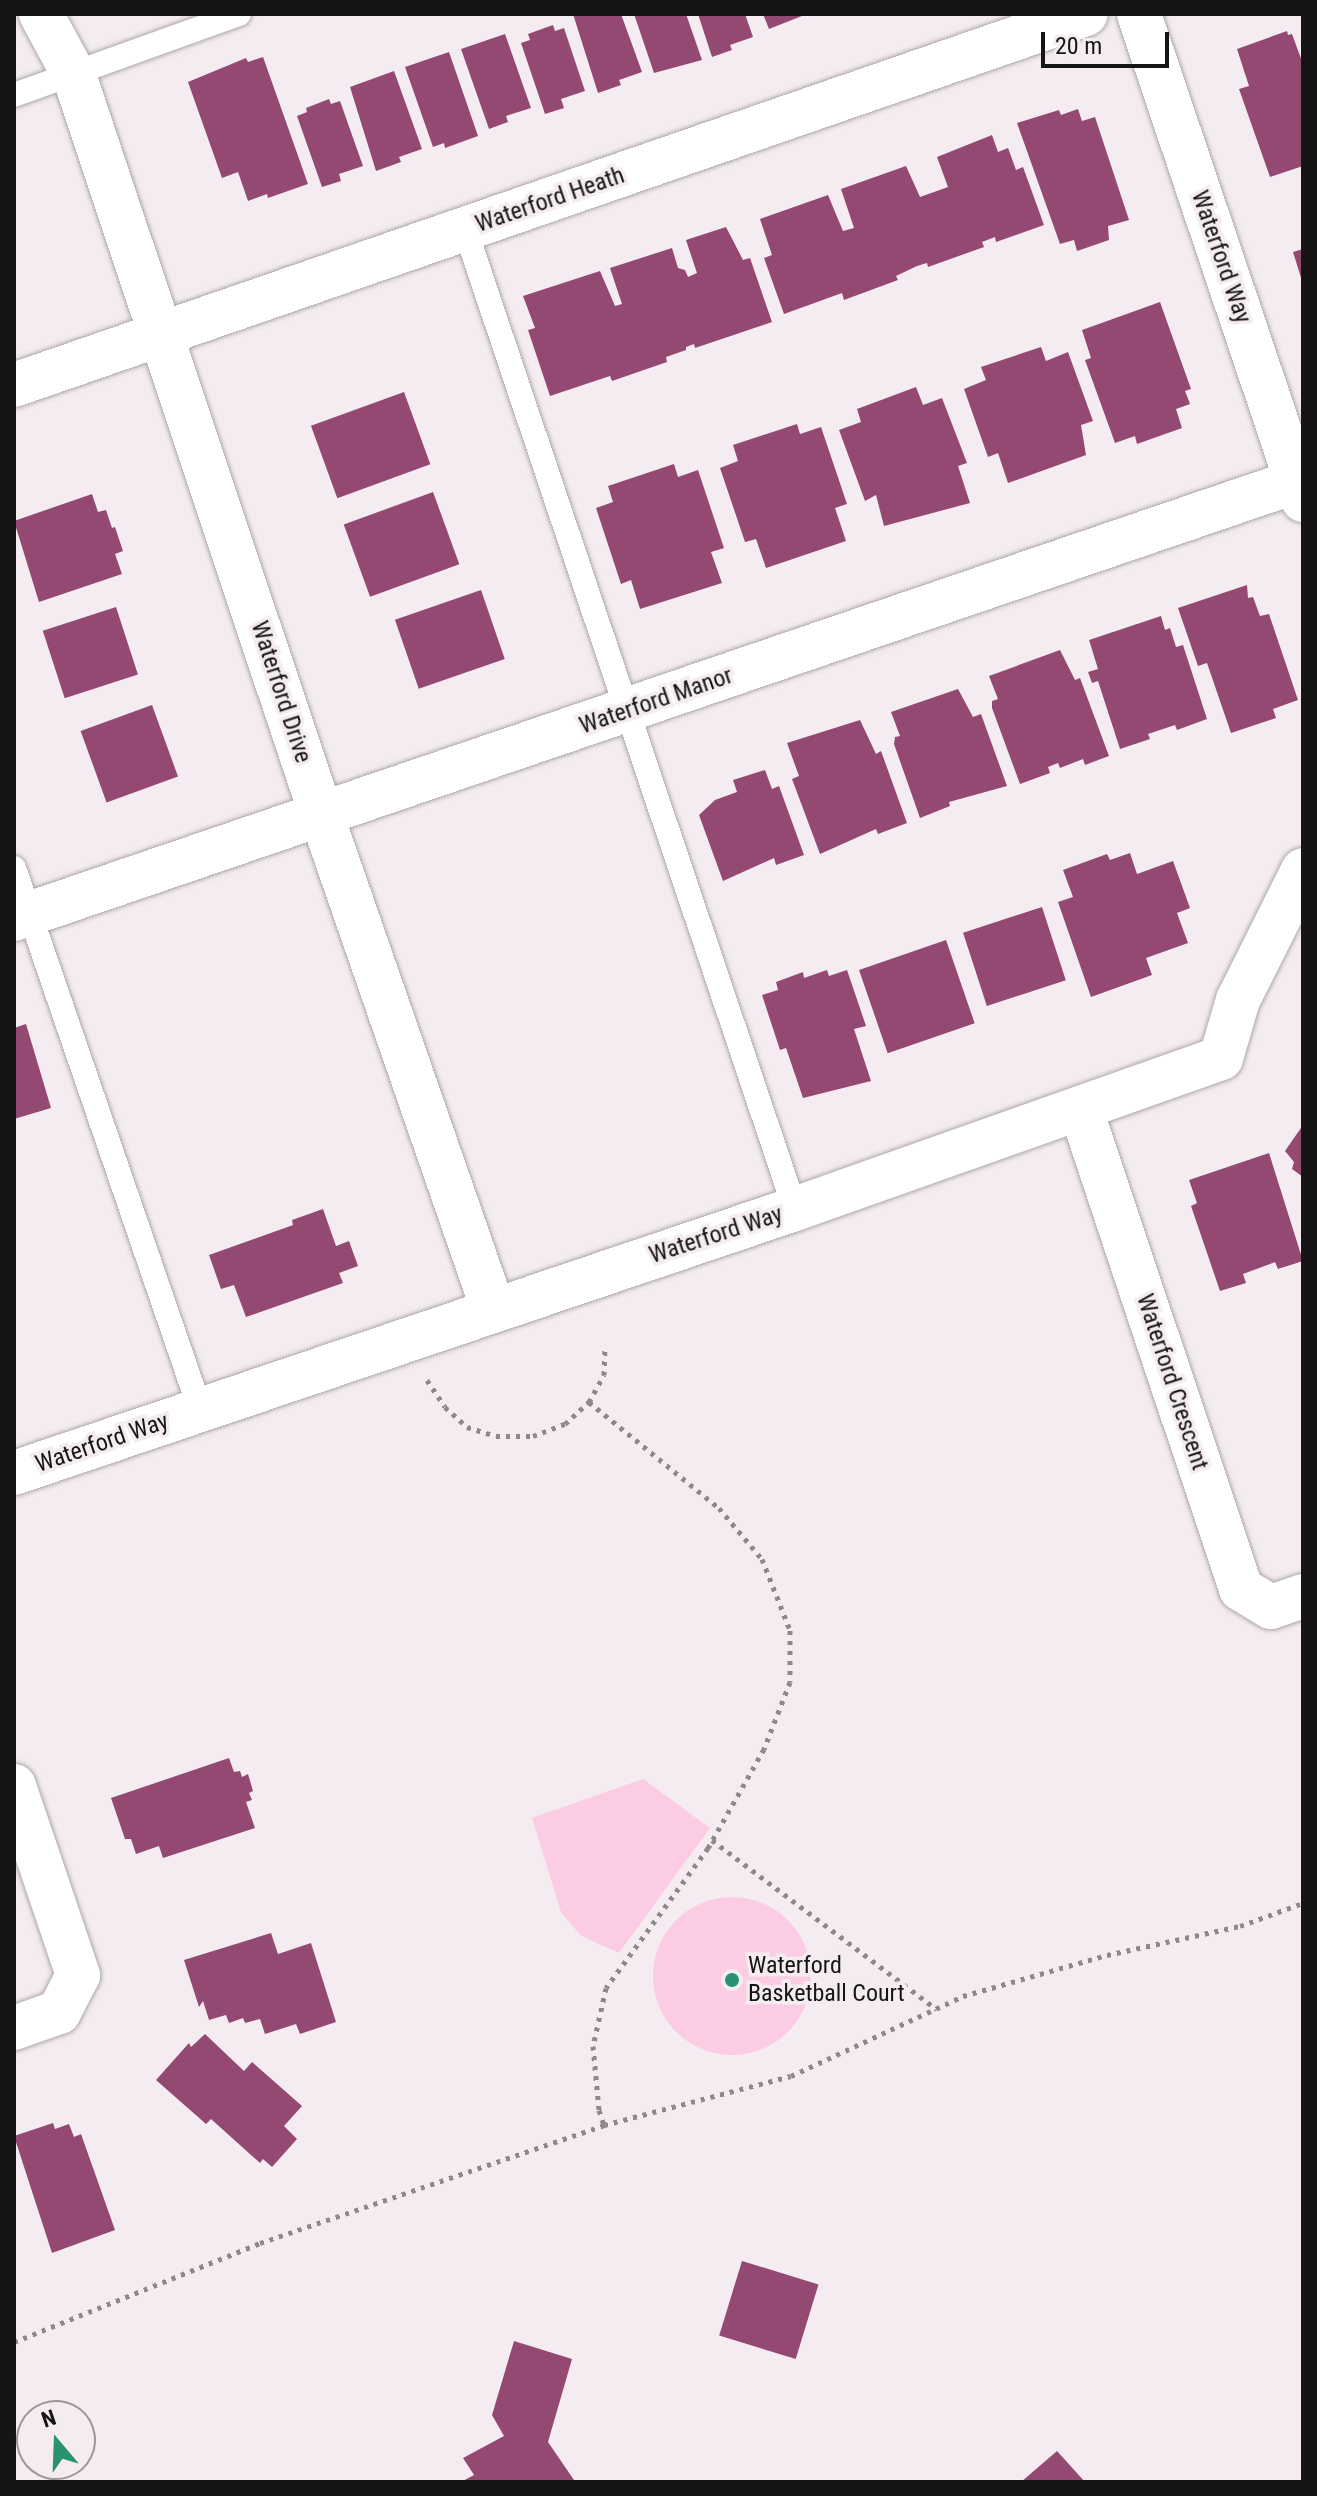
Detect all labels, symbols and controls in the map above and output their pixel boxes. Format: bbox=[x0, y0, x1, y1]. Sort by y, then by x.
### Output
scale bar bbox=[1045, 16, 1173, 66]
text: 20 m bbox=[1055, 32, 1102, 60]
street label: Waterford Heath bbox=[472, 161, 628, 239]
street label: Waterford Way bbox=[1185, 187, 1257, 327]
street label: Waterford Drive bbox=[245, 618, 317, 766]
street label: Waterford Manor bbox=[576, 661, 736, 741]
street label: Waterford Way bbox=[646, 1200, 786, 1270]
street label: Waterford Crescent bbox=[1130, 1290, 1214, 1474]
street label: Waterford Way bbox=[32, 1407, 172, 1479]
place label: Waterford Basketball Court bbox=[748, 1952, 905, 2008]
marker: Waterford Basketball Court bbox=[723, 1971, 741, 1989]
north arrow bbox=[16, 2400, 96, 2480]
text: N bbox=[38, 2405, 59, 2433]

